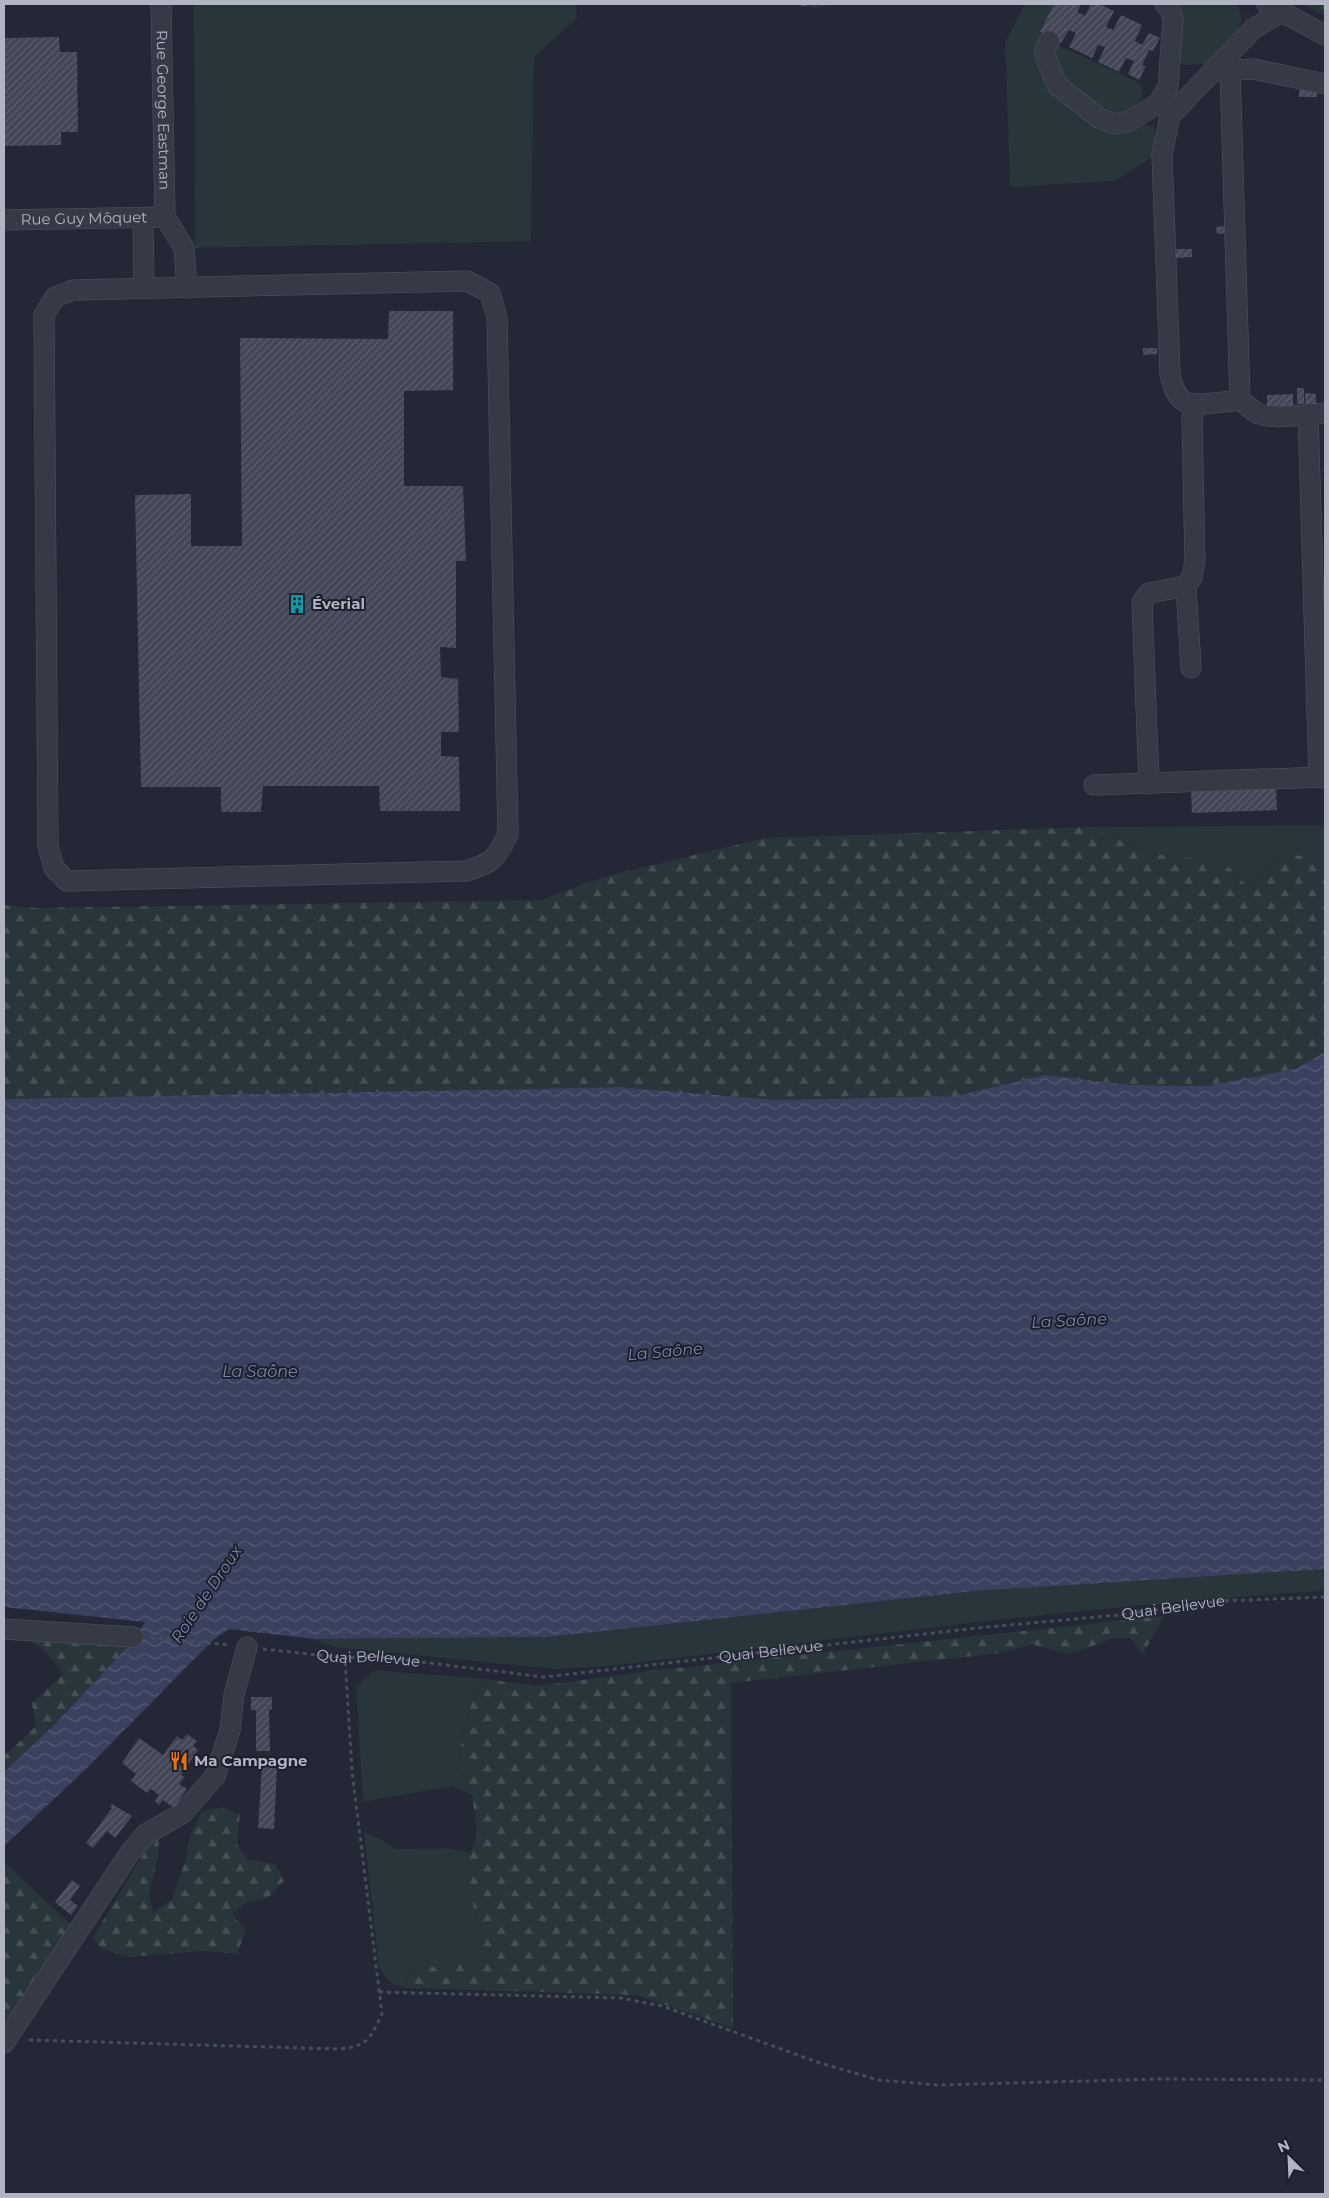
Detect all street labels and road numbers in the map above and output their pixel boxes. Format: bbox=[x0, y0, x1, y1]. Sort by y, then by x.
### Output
street label: Rue George Eastman bbox=[152, 30, 174, 190]
street label: Rue Guy Môquet bbox=[20, 207, 148, 229]
street label: Quai Bellevue bbox=[1120, 1591, 1225, 1623]
street label: Quai Bellevue bbox=[718, 1636, 823, 1666]
street label: Quai Bellevue bbox=[316, 1645, 421, 1671]

